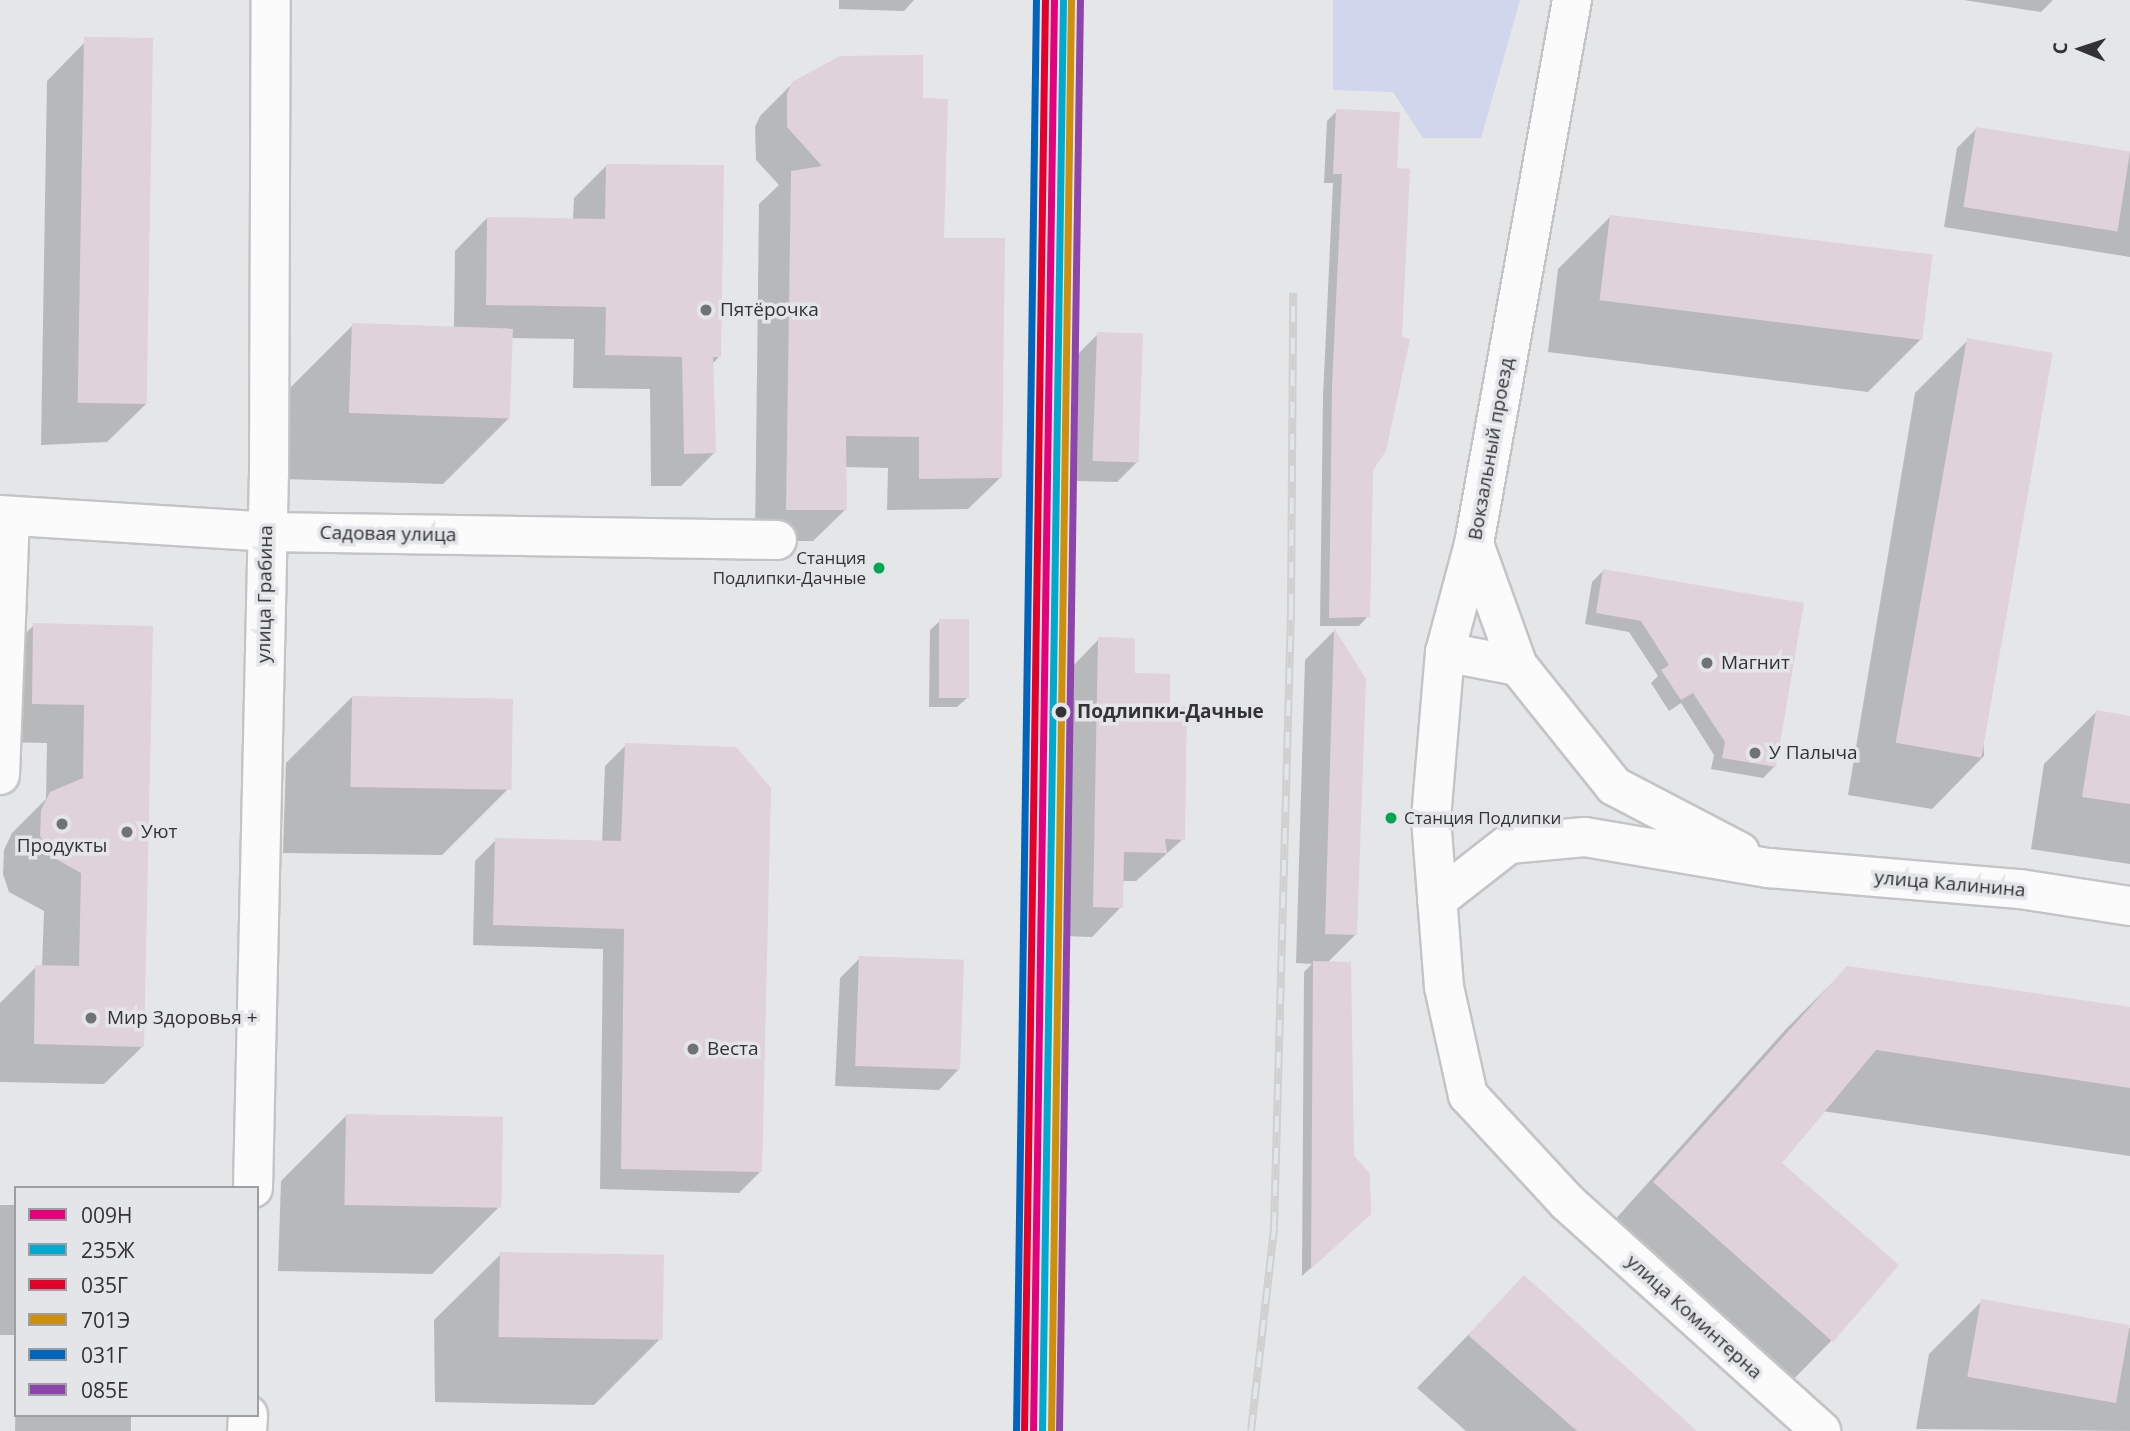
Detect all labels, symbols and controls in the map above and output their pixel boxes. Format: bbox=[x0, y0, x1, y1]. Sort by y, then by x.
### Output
north arrow bbox=[2046, 14, 2116, 84]
text: С bbox=[2047, 42, 2073, 55]
place label: Пятёрочка bbox=[720, 299, 819, 321]
marker: Пятёрочка bbox=[698, 302, 714, 318]
street label: Вокзальный проезд bbox=[1464, 356, 1518, 542]
street label: Садовая улица bbox=[319, 521, 457, 547]
street label: улица Грабина bbox=[252, 525, 278, 663]
place label: Станция Подлипки-Дачные bbox=[713, 548, 866, 588]
marker: Станция Подлипки-Дачные bbox=[872, 561, 886, 575]
place label: Магнит bbox=[1721, 652, 1790, 674]
marker: Магнит bbox=[1699, 655, 1715, 671]
place label: Подлипки-Дачные bbox=[1077, 701, 1264, 723]
marker: Подлипки-Дачные bbox=[1051, 702, 1071, 722]
place label: У Палыча bbox=[1769, 742, 1858, 764]
marker: У Палыча bbox=[1747, 745, 1763, 761]
place label: Станция Подлипки bbox=[1404, 808, 1561, 828]
marker: Станция Подлипки bbox=[1384, 811, 1398, 825]
marker: Продукты bbox=[54, 816, 70, 832]
place label: Уют bbox=[141, 821, 177, 843]
marker: Уют bbox=[119, 824, 135, 840]
place label: Продукты bbox=[17, 835, 107, 857]
street label: улица Калинина bbox=[1873, 866, 2027, 902]
place label: Мир Здоровья + bbox=[107, 1007, 258, 1029]
marker: Мир Здоровья + bbox=[81, 1008, 101, 1028]
place label: Веста bbox=[707, 1038, 759, 1060]
marker: Веста bbox=[685, 1041, 701, 1057]
legend bbox=[14, 1186, 259, 1417]
text: 009Н bbox=[81, 1201, 133, 1229]
text: 235Ж bbox=[81, 1236, 135, 1264]
street label: улица Коминтерна bbox=[1621, 1250, 1767, 1384]
text: 035Г bbox=[81, 1271, 128, 1299]
text: 701Э bbox=[81, 1306, 130, 1334]
text: 031Г bbox=[81, 1341, 128, 1369]
text: 085Е bbox=[81, 1376, 129, 1404]

